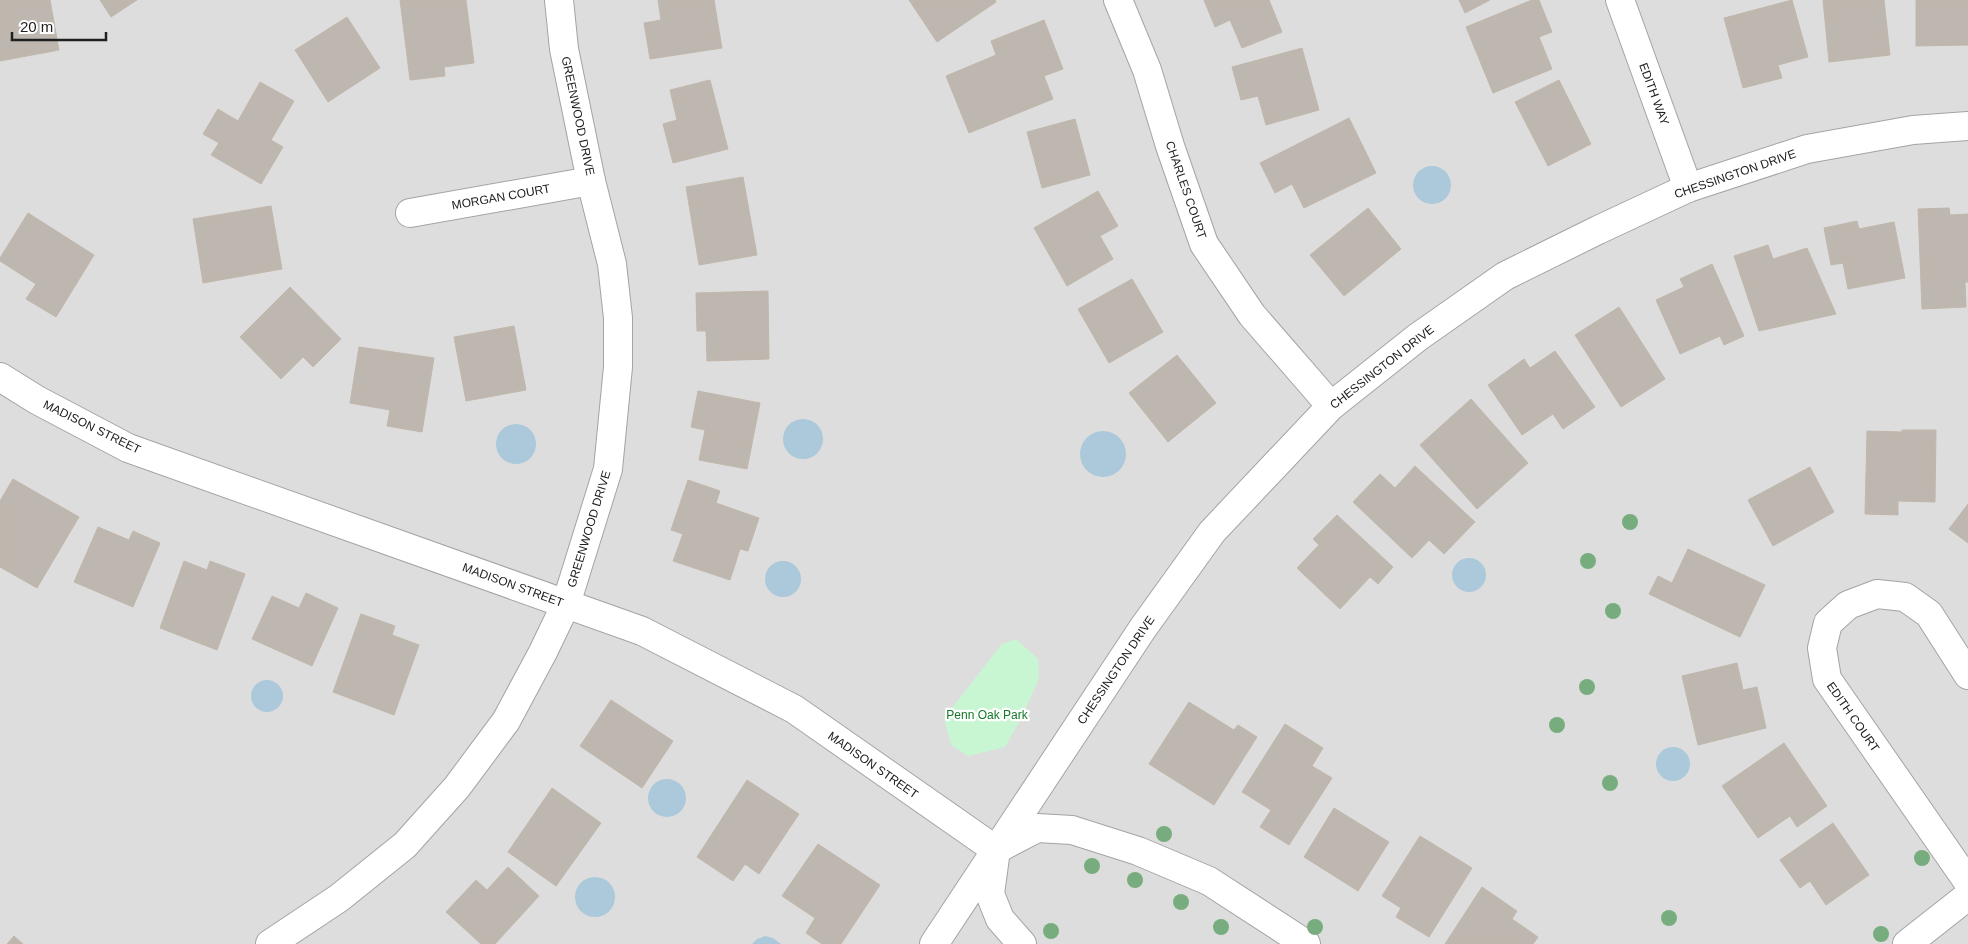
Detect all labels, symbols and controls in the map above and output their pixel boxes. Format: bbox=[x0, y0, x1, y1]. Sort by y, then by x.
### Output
scale bar bbox=[12, 10, 106, 42]
text: 20 m bbox=[20, 18, 53, 35]
street label: GREENWOOD DRIVE bbox=[559, 55, 597, 177]
street label: EDITH WAY bbox=[1636, 61, 1672, 127]
street label: CHARLES COURT bbox=[1163, 139, 1210, 241]
street label: CHESSINGTON DRIVE bbox=[1672, 147, 1798, 201]
street label: MORGAN COURT bbox=[451, 181, 552, 213]
street label: CHESSINGTON DRIVE bbox=[1327, 322, 1437, 412]
street label: MADISON STREET bbox=[41, 397, 144, 457]
street label: GREENWOOD DRIVE bbox=[565, 469, 613, 589]
street label: MADISON STREET bbox=[460, 560, 566, 610]
street label: CHESSINGTON DRIVE bbox=[1074, 613, 1158, 727]
street label: EDITH COURT bbox=[1824, 679, 1883, 755]
park label: Penn Oak Park bbox=[946, 708, 1029, 722]
street label: MADISON STREET bbox=[825, 729, 921, 802]

